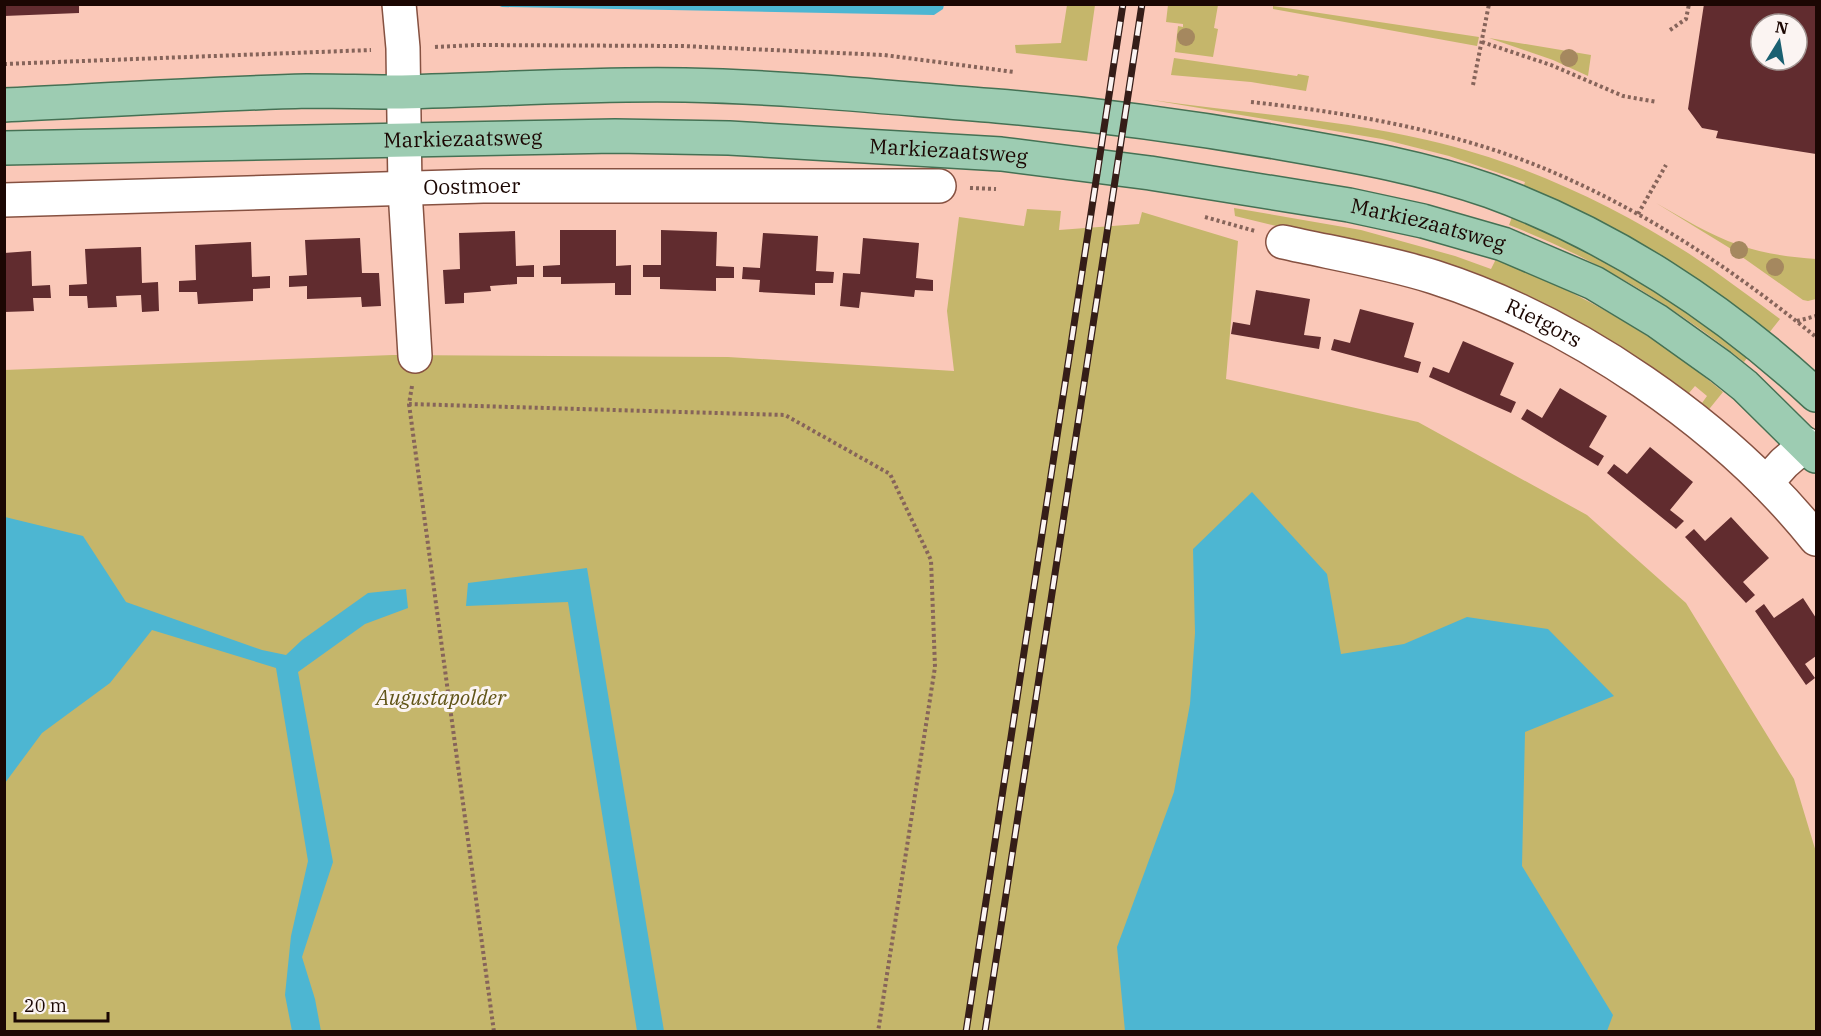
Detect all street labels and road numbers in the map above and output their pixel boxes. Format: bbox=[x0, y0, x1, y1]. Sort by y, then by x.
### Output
street label: Markiezaatsweg bbox=[383, 122, 543, 154]
street label: Markiezaatsweg bbox=[868, 131, 1030, 170]
street label: Oostmoer bbox=[423, 171, 521, 201]
street label: Markiezaatsweg bbox=[1348, 191, 1510, 257]
street label: Rietgors bbox=[1501, 291, 1587, 353]

